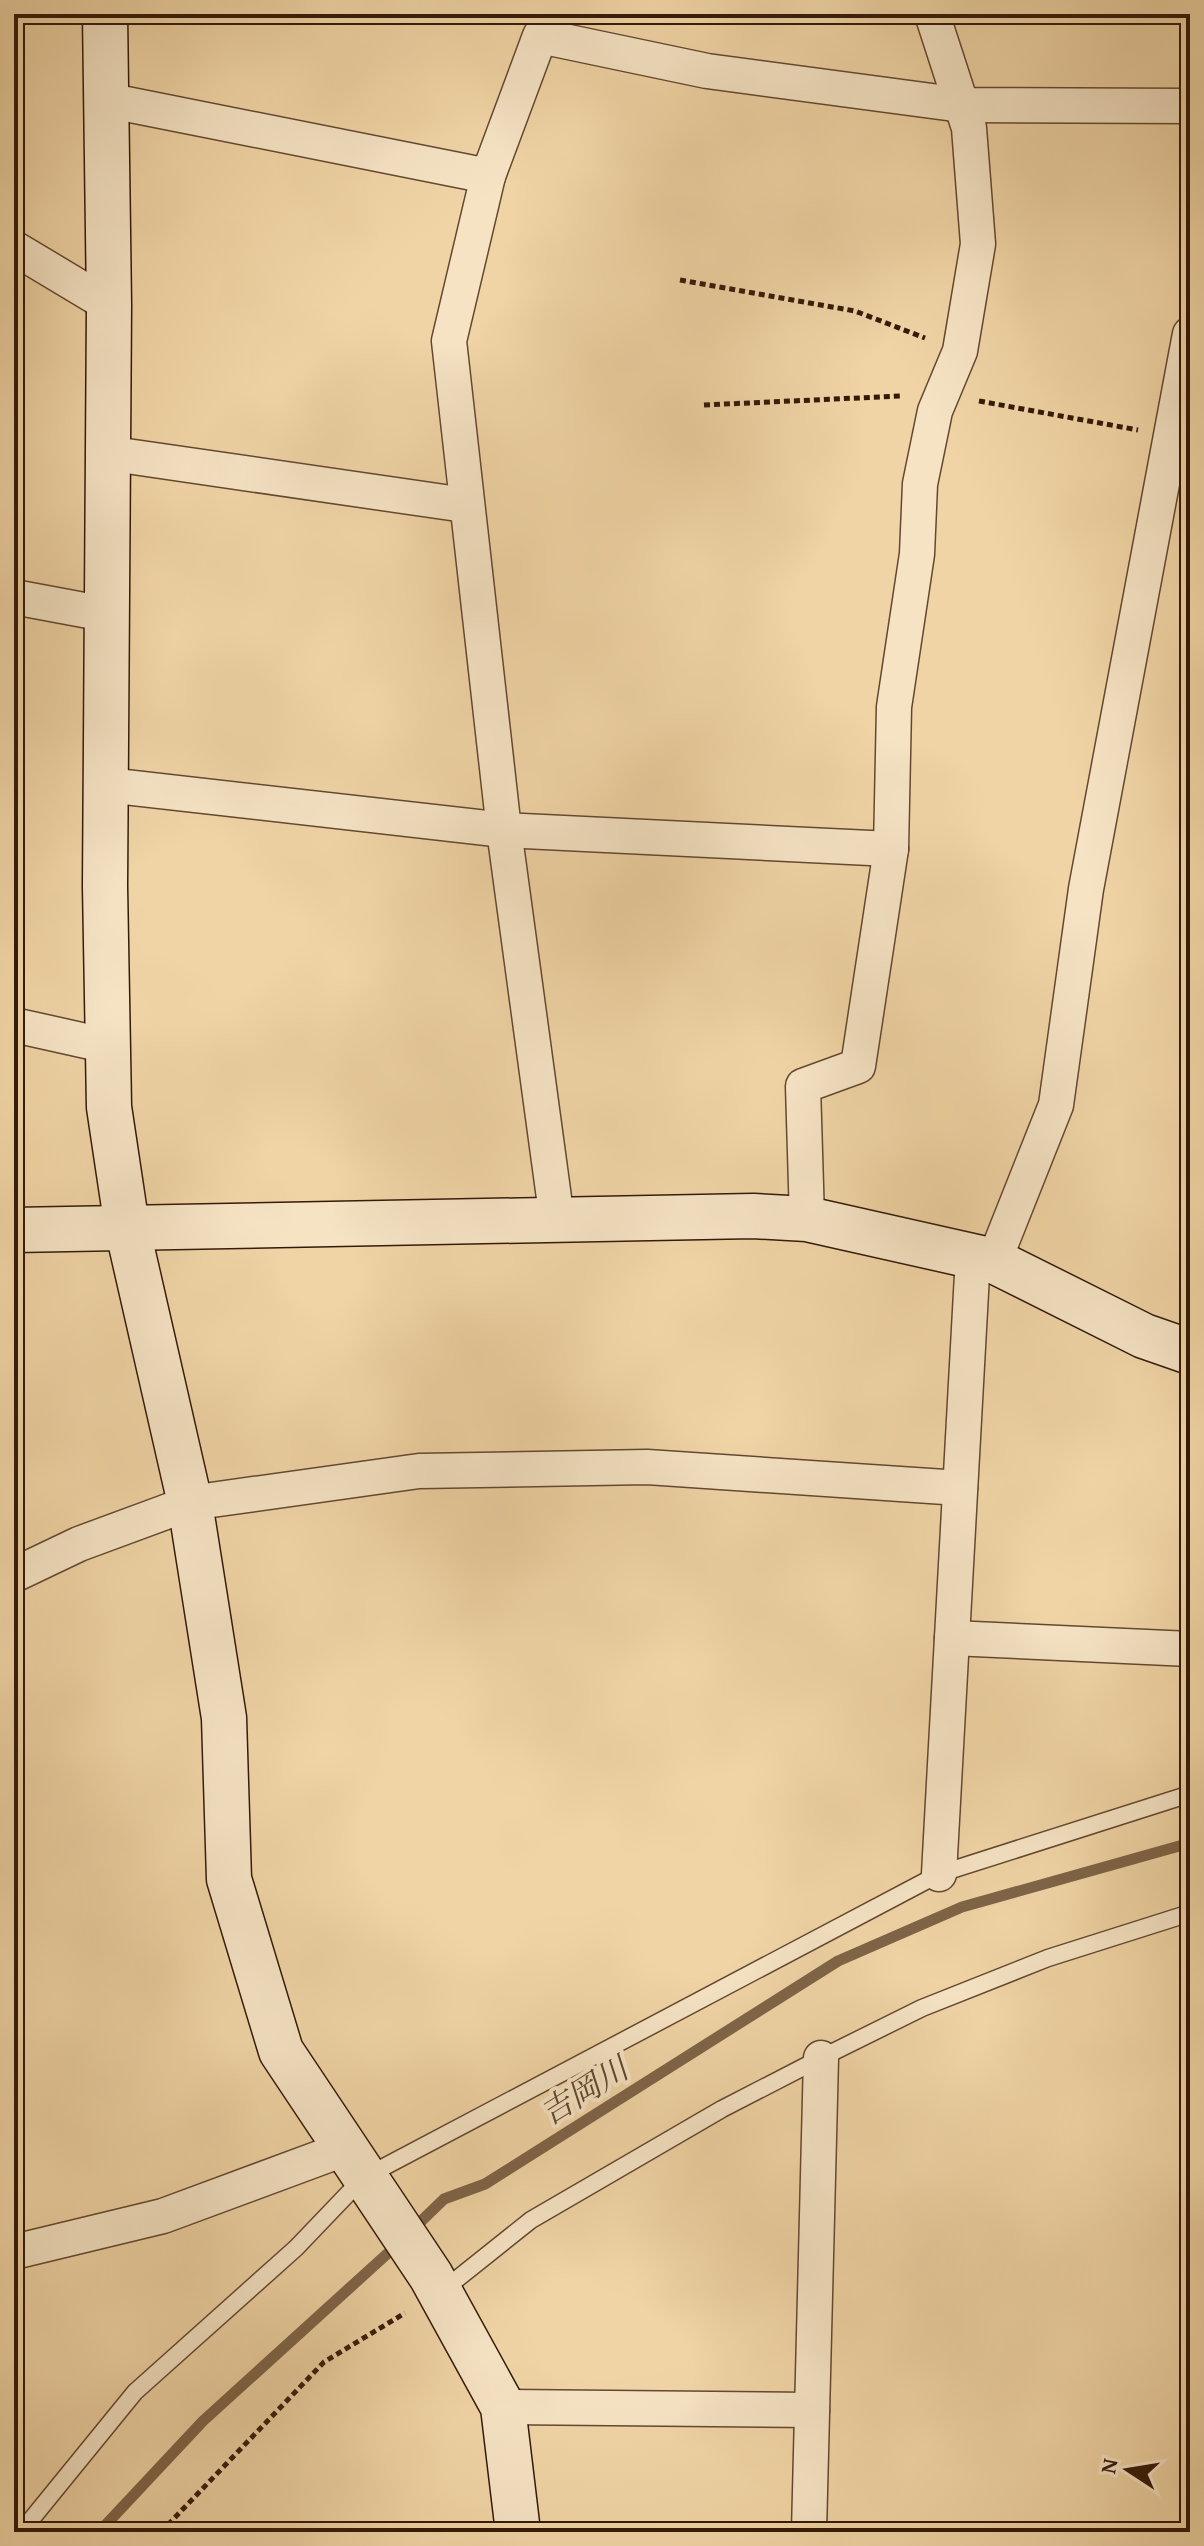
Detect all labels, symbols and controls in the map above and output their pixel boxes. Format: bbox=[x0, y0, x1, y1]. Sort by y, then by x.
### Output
water label: 吉岡川 bbox=[531, 2044, 639, 2136]
north arrow bbox=[1088, 2430, 1168, 2510]
text: N bbox=[1091, 2455, 1126, 2476]

